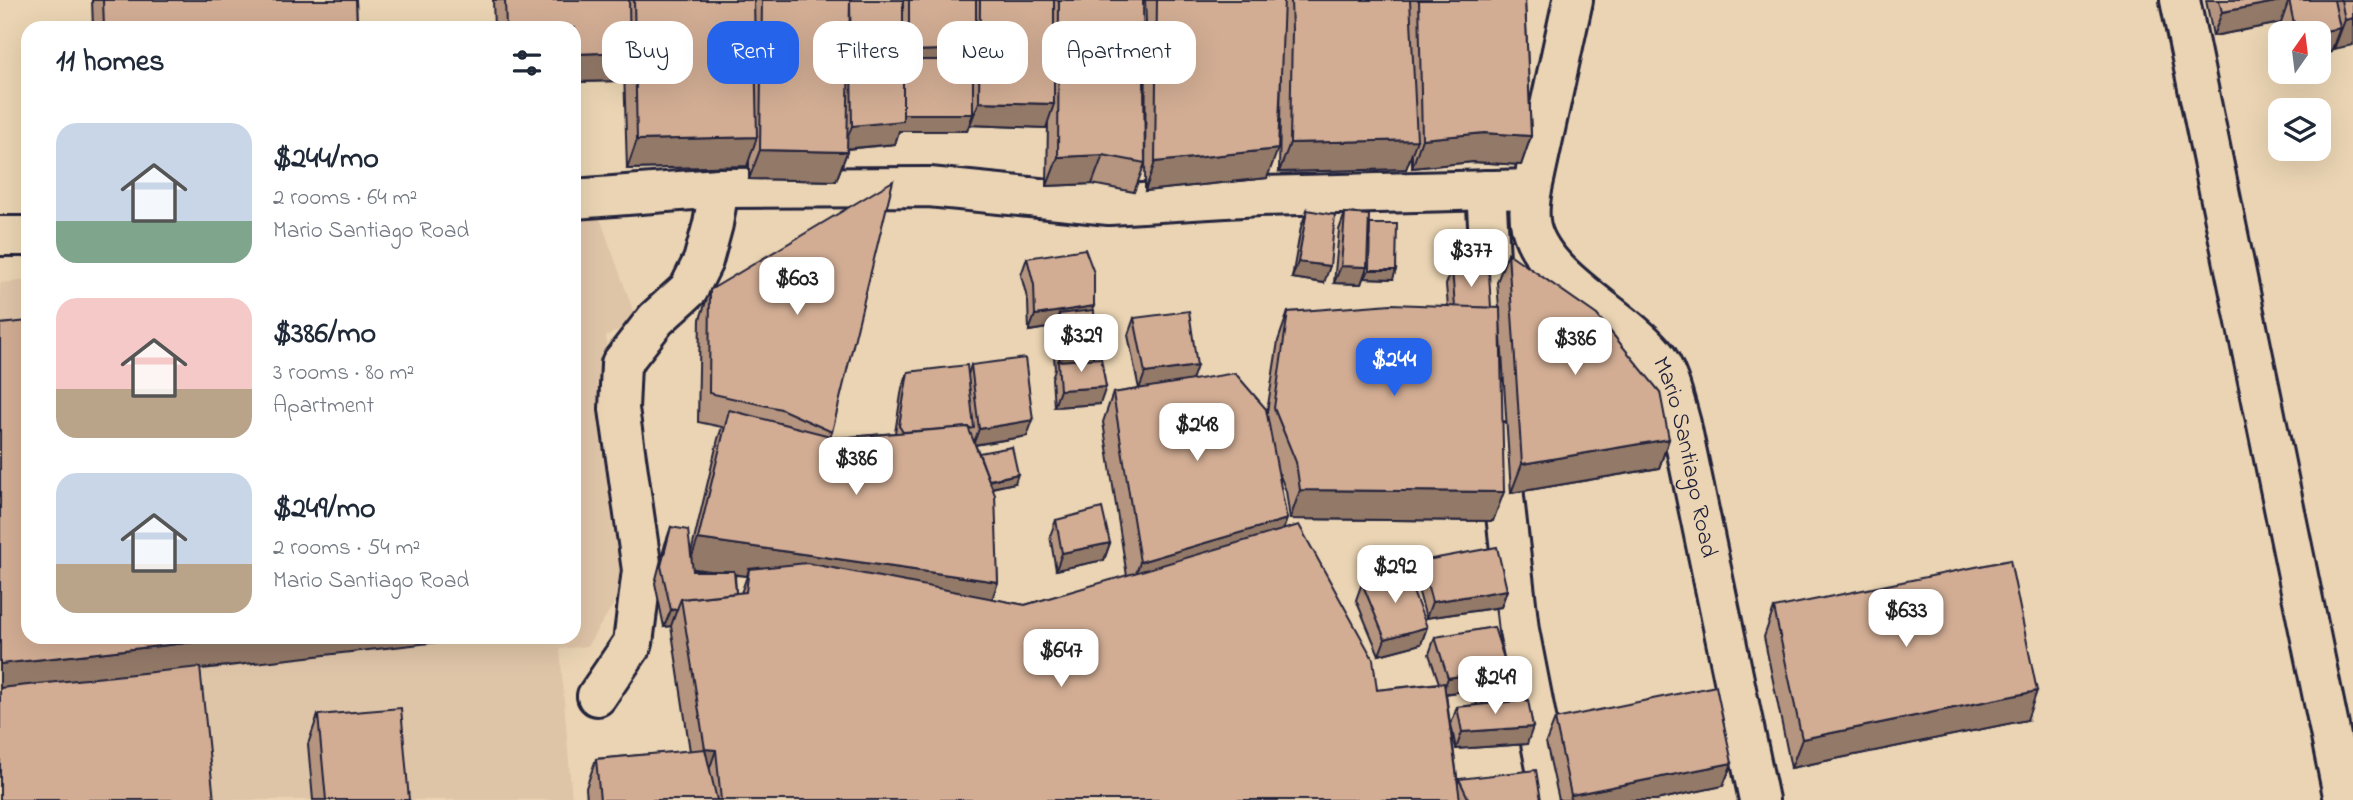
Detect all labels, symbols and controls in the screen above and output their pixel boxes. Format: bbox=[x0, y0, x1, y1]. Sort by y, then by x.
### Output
chip: Buy bbox=[602, 21, 693, 84]
chip: Rent bbox=[707, 21, 799, 84]
chip: Filters bbox=[813, 21, 923, 84]
chip: New bbox=[937, 21, 1028, 84]
chip: Apartment bbox=[1042, 21, 1196, 84]
north arrow bbox=[2268, 21, 2331, 84]
map controls bbox=[2268, 21, 2331, 161]
text: 11 homes bbox=[56, 41, 164, 85]
icon: filters bbox=[508, 44, 546, 82]
button: layers bbox=[2268, 98, 2331, 161]
text: $244/mo bbox=[273, 138, 379, 182]
icon: home bbox=[112, 151, 196, 235]
text: 2 rooms · 64 m² bbox=[273, 182, 417, 215]
text: Mario Santiago Road bbox=[273, 215, 469, 248]
pin: $377 bbox=[1430, 230, 1512, 289]
text: $377 bbox=[1450, 235, 1492, 268]
pin: $603 bbox=[756, 258, 838, 317]
text: $603 bbox=[775, 263, 819, 296]
text: $386/mo bbox=[273, 313, 376, 357]
pin: $329 bbox=[1040, 314, 1122, 374]
pin: $386 bbox=[1534, 318, 1616, 377]
text: $329 bbox=[1060, 320, 1102, 353]
text: $386 bbox=[1554, 323, 1596, 356]
icon: home bbox=[112, 326, 196, 410]
pin: $244 bbox=[1353, 338, 1435, 398]
text: $244 bbox=[1372, 344, 1416, 377]
street label: Mario Santiago Road bbox=[1643, 351, 1726, 561]
text: 3 rooms · 80 m² bbox=[273, 357, 414, 390]
text: Apartment bbox=[273, 390, 374, 423]
pin: $248 bbox=[1156, 404, 1238, 463]
text: $248 bbox=[1175, 409, 1219, 442]
pin: $386 bbox=[815, 438, 897, 497]
text: $386 bbox=[835, 443, 877, 476]
text: $249/mo bbox=[273, 488, 376, 532]
icon: home bbox=[112, 501, 196, 585]
text: 2 rooms · 54 m² bbox=[273, 532, 420, 565]
pin: $292 bbox=[1354, 546, 1436, 605]
text: $292 bbox=[1373, 551, 1417, 584]
text: Mario Santiago Road bbox=[273, 565, 469, 598]
pin: $633 bbox=[1865, 590, 1947, 649]
text: $633 bbox=[1884, 595, 1928, 628]
pin: $647 bbox=[1020, 630, 1102, 689]
text: $647 bbox=[1040, 635, 1083, 668]
pin: $249 bbox=[1454, 656, 1536, 716]
text: $249 bbox=[1474, 662, 1516, 695]

